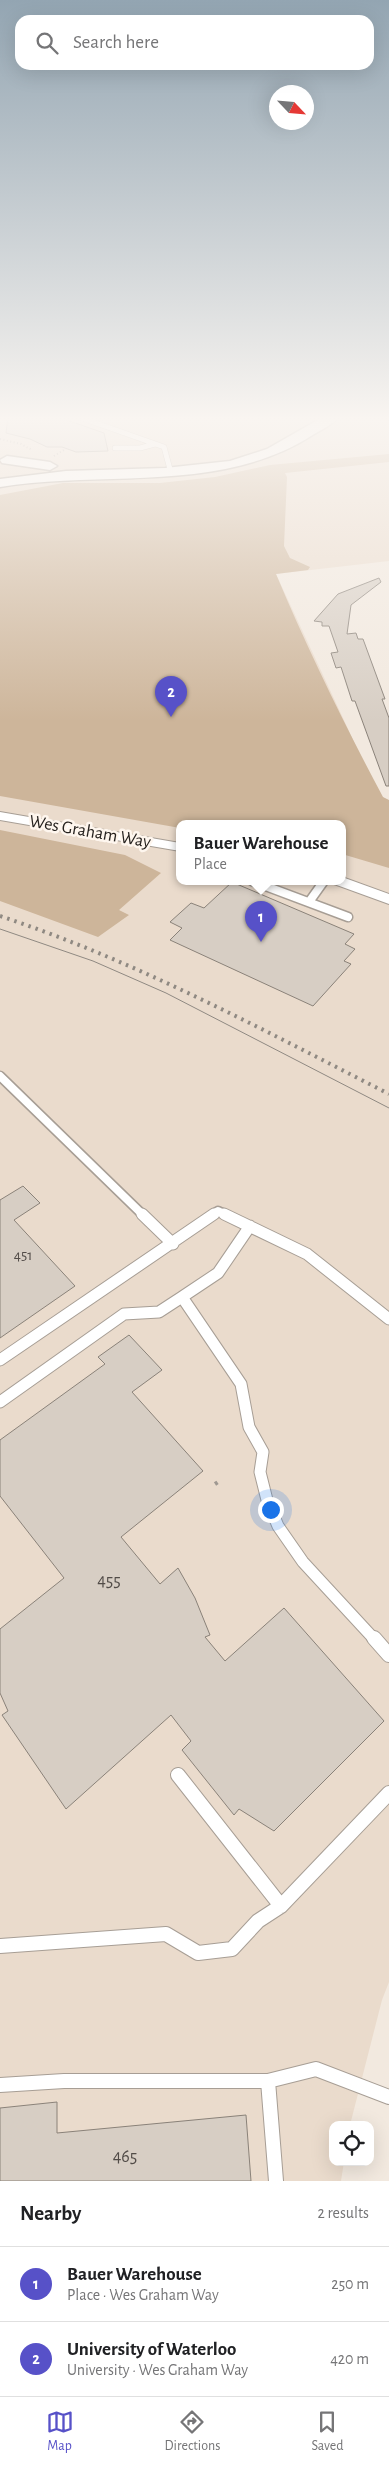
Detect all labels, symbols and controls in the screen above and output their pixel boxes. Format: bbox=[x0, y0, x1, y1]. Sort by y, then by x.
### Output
search box bbox=[15, 15, 374, 70]
icon: search bbox=[33, 29, 61, 57]
text: Search here bbox=[73, 33, 159, 52]
north arrow bbox=[269, 85, 314, 130]
pin: 2 bbox=[155, 676, 187, 717]
street label: Wes Graham Way bbox=[28, 812, 153, 852]
popup bbox=[176, 820, 346, 885]
text: Bauer Warehouse bbox=[194, 834, 328, 853]
text: Place bbox=[194, 856, 227, 872]
pin: 1 bbox=[245, 901, 277, 942]
house number: 451 bbox=[14, 1248, 32, 1263]
your location bbox=[258, 1497, 284, 1523]
house number: 455 bbox=[97, 1572, 121, 1590]
map controls bbox=[329, 2121, 374, 2166]
button: locate bbox=[329, 2121, 374, 2166]
house number: 465 bbox=[113, 2148, 137, 2166]
text: Nearby bbox=[20, 2203, 81, 2224]
text: 2 results bbox=[317, 2205, 369, 2221]
text: Bauer Warehouse bbox=[67, 2265, 202, 2284]
text: 1 bbox=[33, 2276, 39, 2292]
text: 250 m bbox=[331, 2276, 369, 2292]
text: Place · Wes Graham Way bbox=[67, 2287, 219, 2303]
text: University of Waterloo bbox=[67, 2340, 236, 2359]
text: 2 bbox=[32, 2351, 40, 2367]
text: 420 m bbox=[330, 2351, 369, 2367]
text: University · Wes Graham Way bbox=[67, 2362, 248, 2378]
tab: Map bbox=[46, 2408, 74, 2455]
tab: Directions bbox=[165, 2408, 220, 2455]
tab: Saved bbox=[311, 2408, 343, 2455]

